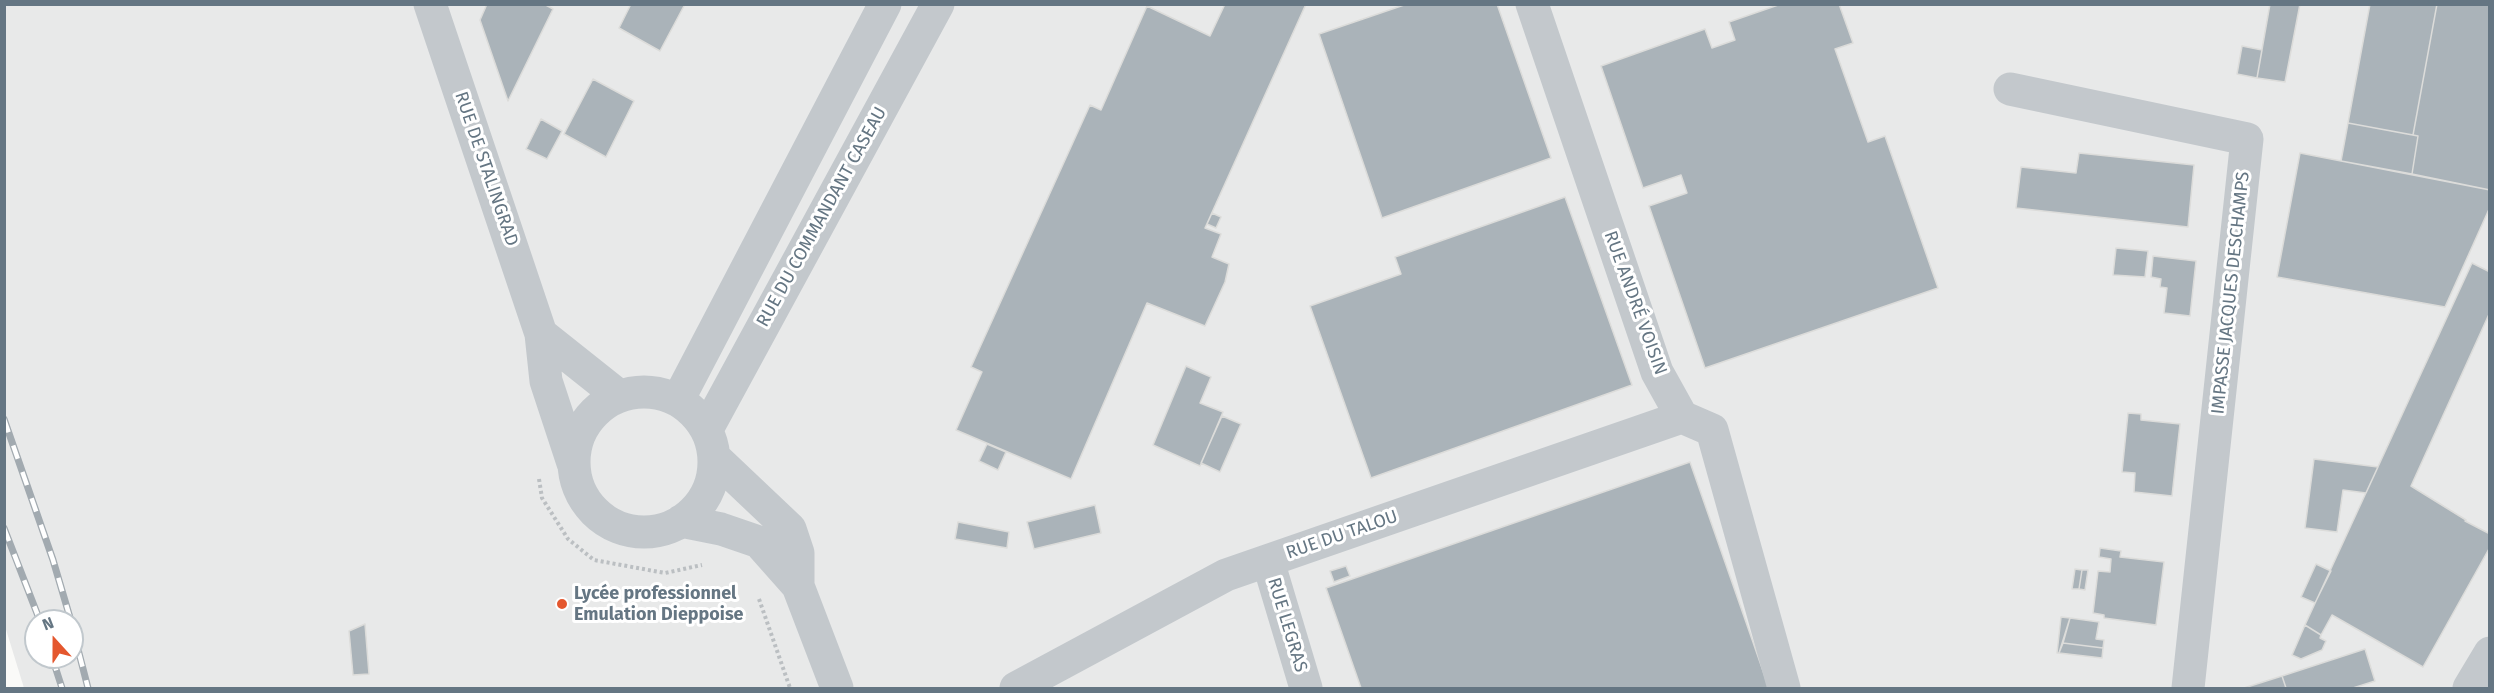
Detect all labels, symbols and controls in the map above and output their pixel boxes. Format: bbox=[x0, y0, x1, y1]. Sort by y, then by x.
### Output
street label: RUE DE STALINGRAD bbox=[449, 89, 523, 249]
street label: RUE DU COMMANDANT CASEAU bbox=[752, 103, 892, 331]
street label: IMPASSE JACQUES DESCHAMPS bbox=[2208, 171, 2254, 415]
street label: RUE ANDRÉ VOISIN bbox=[1599, 228, 1671, 378]
street label: RUE DU TALOU bbox=[1283, 506, 1401, 564]
street label: RUE LEGRAS bbox=[1262, 575, 1312, 675]
place label: Lycée professionnel Emulation Dieppoise bbox=[574, 583, 744, 626]
marker: Lycée professionnel Emulation Dieppoise bbox=[555, 597, 569, 611]
north arrow bbox=[24, 609, 84, 669]
text: N bbox=[40, 613, 56, 634]

